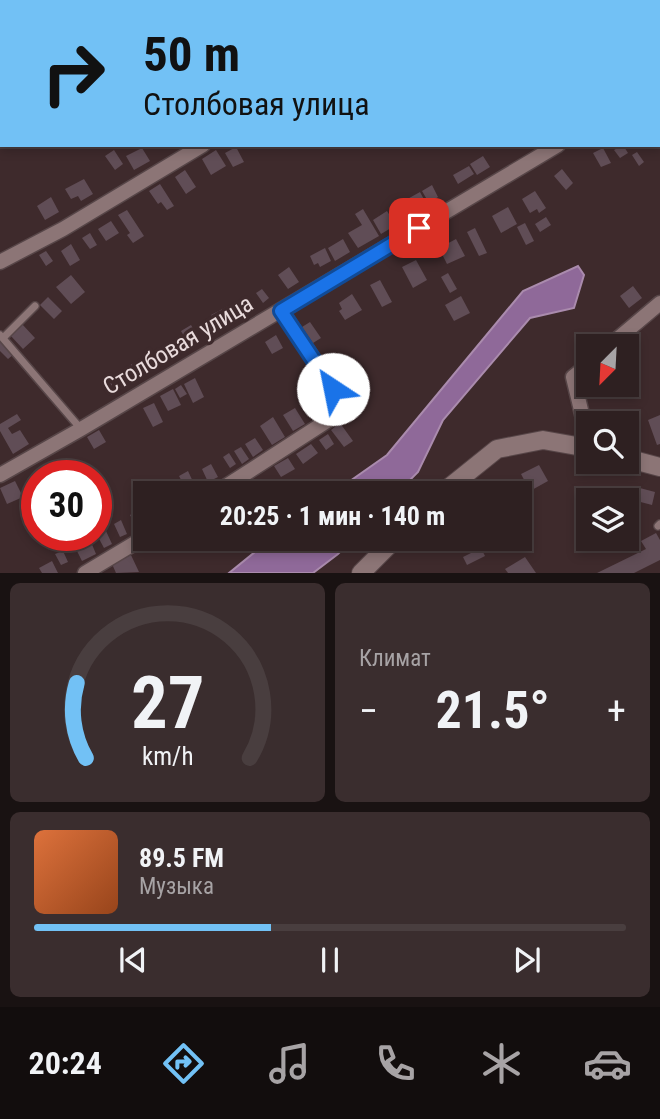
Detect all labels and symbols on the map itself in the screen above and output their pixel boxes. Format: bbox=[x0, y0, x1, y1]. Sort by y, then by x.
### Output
pin bbox=[389, 198, 449, 258]
street label: Столбовая улица bbox=[98, 289, 258, 401]
north arrow bbox=[576, 334, 639, 397]
position arrow bbox=[296, 352, 370, 426]
speed limit sign: 30 bbox=[21, 460, 112, 551]

